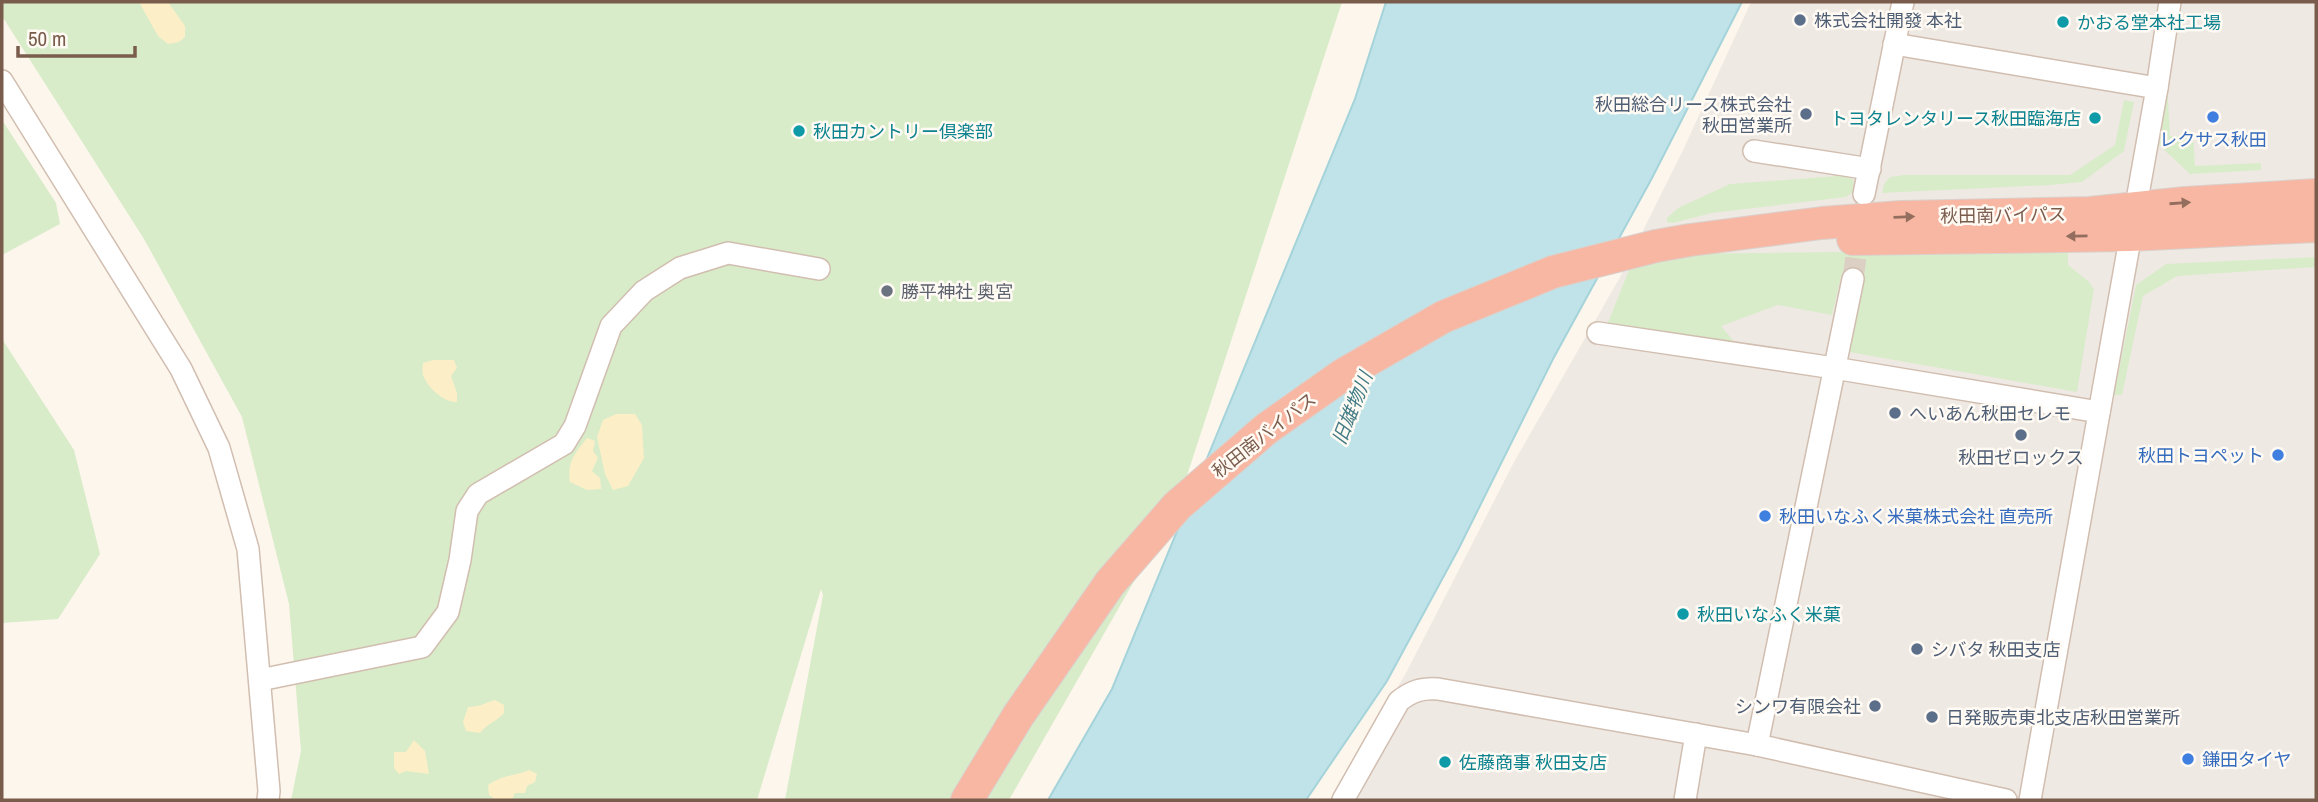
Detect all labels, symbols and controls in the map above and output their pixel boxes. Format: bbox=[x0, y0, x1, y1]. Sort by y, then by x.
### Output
place label: 株式会社開發 本社 bbox=[1814, 8, 1962, 33]
place label: かおる堂本社工場 bbox=[2077, 10, 2221, 35]
marker: 株式会社開發 本社 bbox=[1792, 12, 1808, 28]
scale bar bbox=[18, 14, 135, 58]
marker: かおる堂本社工場 bbox=[2055, 14, 2071, 30]
text: 50 m bbox=[28, 24, 66, 53]
place label: 秋田総合リース株式会社 秋田営業所 bbox=[1595, 92, 1792, 138]
marker: 秋田総合リース株式会社 秋田営業所 bbox=[1798, 106, 1814, 122]
place label: トヨタレンタリース秋田臨海店 bbox=[1830, 106, 2081, 131]
marker: レクサス秋田 bbox=[2205, 109, 2221, 125]
marker: トヨタレンタリース秋田臨海店 bbox=[2087, 110, 2103, 126]
place label: 秋田カントリー倶楽部 bbox=[813, 119, 993, 144]
marker: 秋田カントリー倶楽部 bbox=[791, 123, 807, 139]
place label: レクサス秋田 bbox=[2159, 127, 2267, 152]
one-way arrow bbox=[2169, 197, 2191, 208]
street label: 秋田南バイパス bbox=[1940, 201, 2066, 229]
one-way arrow bbox=[1893, 211, 1915, 222]
one-way arrow bbox=[2065, 230, 2087, 242]
place label: 勝平神社 奥宮 bbox=[901, 279, 1013, 304]
marker: 勝平神社 奥宮 bbox=[879, 283, 895, 299]
water label: 旧雄物川 bbox=[1326, 366, 1379, 448]
street label: 秋田南バイパス bbox=[1207, 386, 1321, 484]
place label: へいあん秋田セレモ bbox=[1909, 401, 2071, 426]
marker: へいあん秋田セレモ bbox=[1887, 405, 1903, 421]
marker: 秋田ゼロックス bbox=[2013, 427, 2029, 443]
place label: 秋田トヨペット bbox=[2138, 443, 2264, 468]
place label: 秋田ゼロックス bbox=[1958, 445, 2084, 470]
marker: 秋田トヨペット bbox=[2270, 447, 2286, 463]
place label: 秋田いなふく米菓株式会社 直売所 bbox=[1779, 504, 2053, 529]
marker: 秋田いなふく米菓株式会社 直売所 bbox=[1757, 508, 1773, 524]
place label: 秋田いなふく米菓 bbox=[1697, 602, 1841, 627]
marker: 秋田いなふく米菓 bbox=[1675, 606, 1691, 622]
place label: シバタ 秋田支店 bbox=[1931, 637, 2061, 662]
marker: シバタ 秋田支店 bbox=[1909, 641, 1925, 657]
place label: シンワ有限会社 bbox=[1735, 694, 1861, 719]
marker: シンワ有限会社 bbox=[1867, 698, 1883, 714]
place label: 日発販売東北支店秋田営業所 bbox=[1946, 705, 2180, 730]
marker: 日発販売東北支店秋田営業所 bbox=[1924, 709, 1940, 725]
place label: 鎌田タイヤ bbox=[2202, 747, 2291, 772]
place label: 佐藤商事 秋田支店 bbox=[1459, 750, 1607, 775]
marker: 鎌田タイヤ bbox=[2180, 751, 2196, 767]
marker: 佐藤商事 秋田支店 bbox=[1437, 754, 1453, 770]

